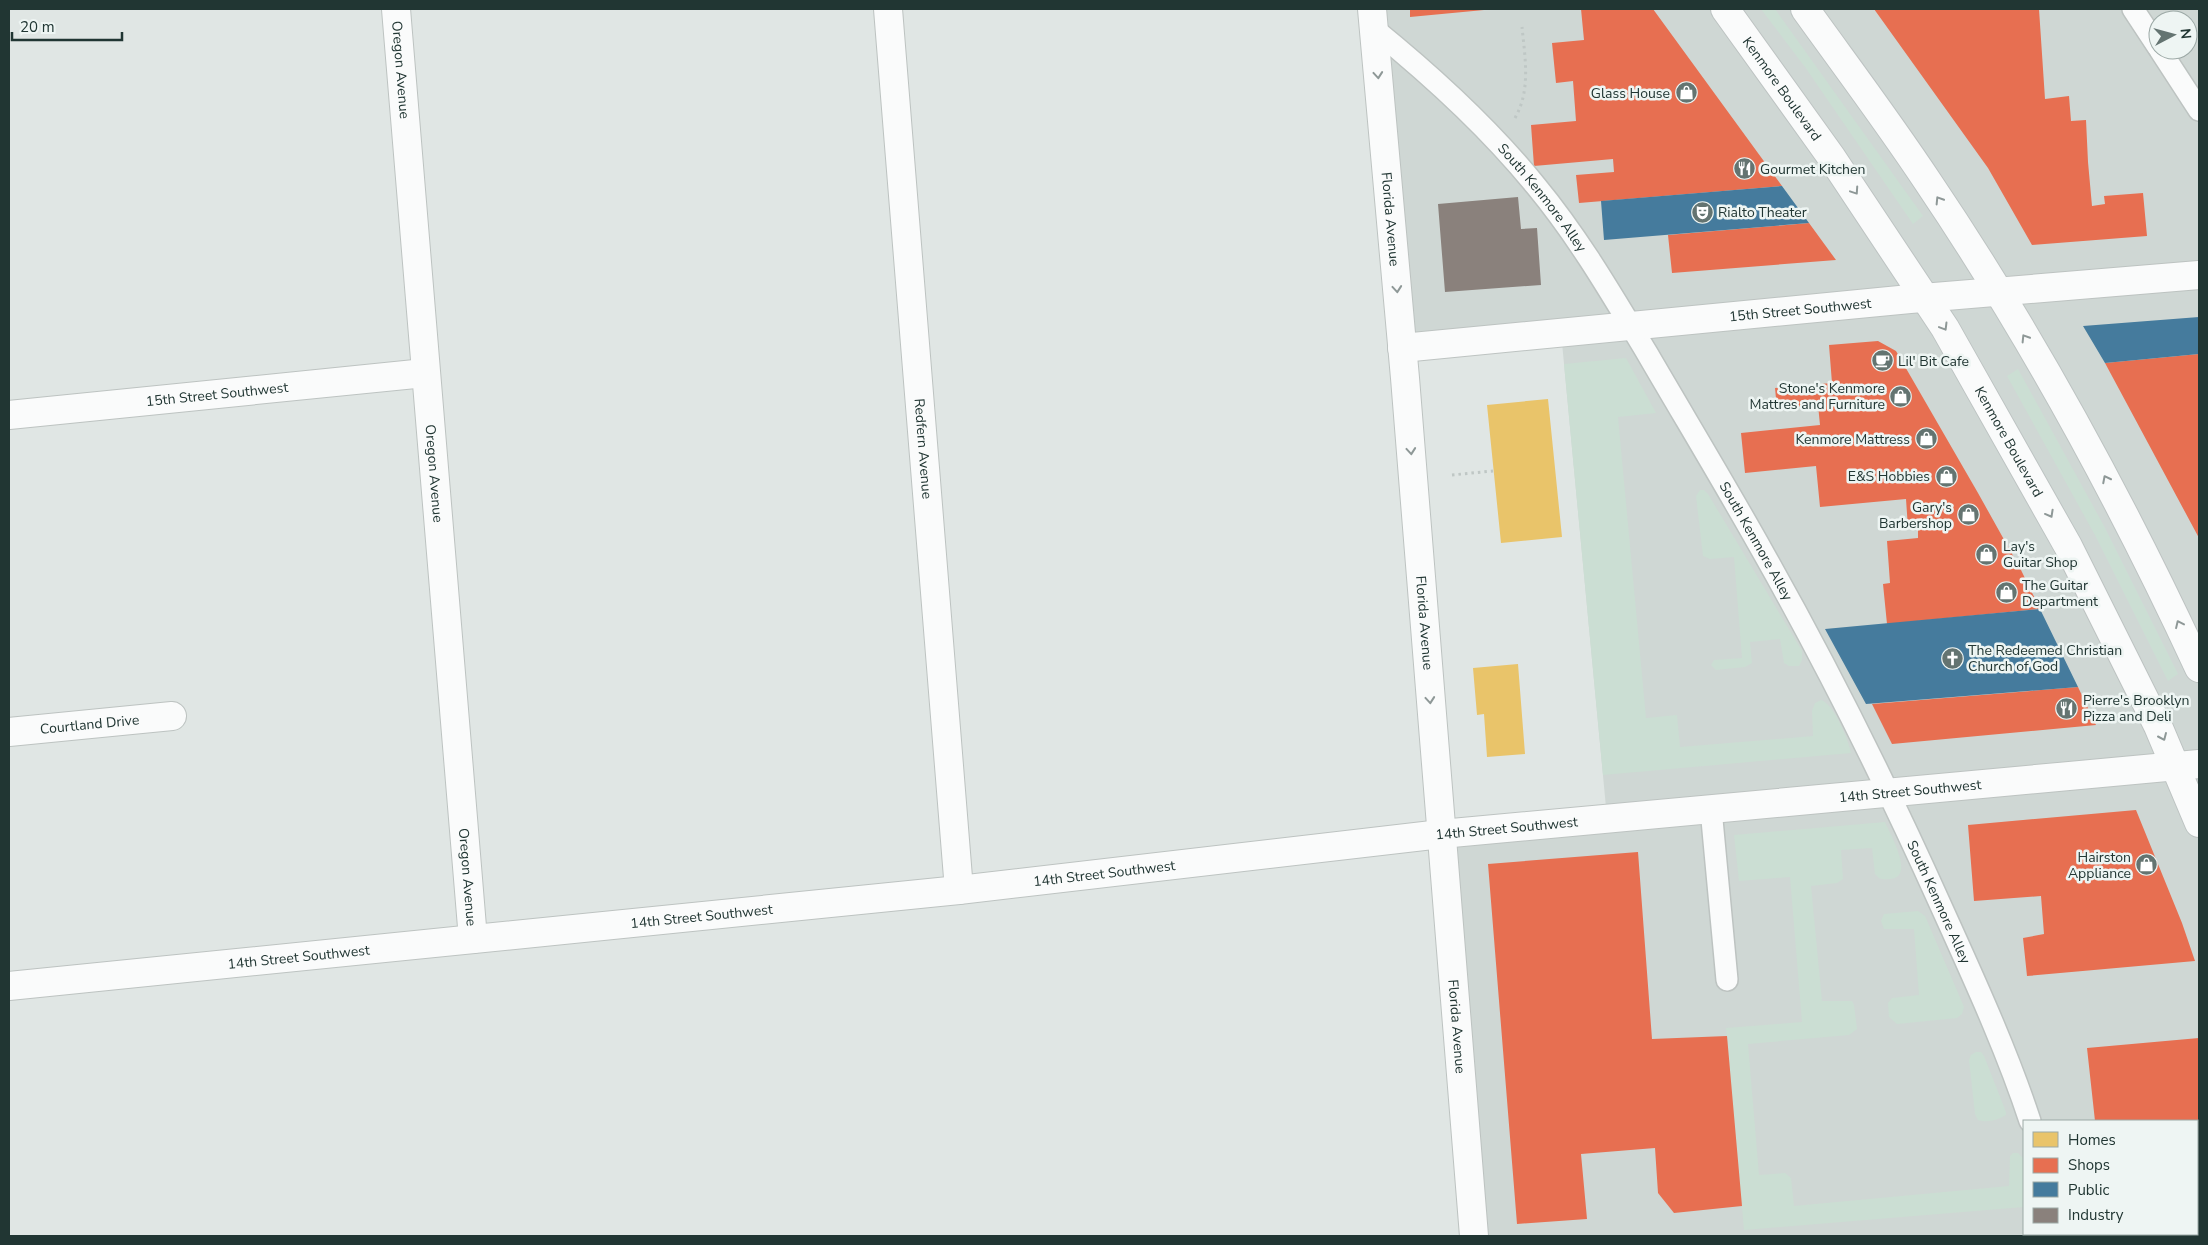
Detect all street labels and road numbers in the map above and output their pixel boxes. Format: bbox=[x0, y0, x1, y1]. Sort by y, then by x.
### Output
street label: Oregon Avenue bbox=[387, 20, 414, 120]
street label: Kenmore Boulevard bbox=[1738, 33, 1826, 145]
street label: South Kenmore Alley bbox=[1493, 139, 1591, 256]
street label: Florida Avenue bbox=[1377, 171, 1404, 267]
street label: 15th Street Southwest bbox=[1728, 294, 1872, 326]
street label: 15th Street Southwest bbox=[145, 378, 289, 411]
street label: Kenmore Boulevard bbox=[1970, 383, 2047, 500]
street label: Redfern Avenue bbox=[909, 398, 936, 500]
street label: Oregon Avenue bbox=[420, 424, 447, 523]
street label: South Kenmore Alley bbox=[1715, 478, 1797, 605]
street label: Florida Avenue bbox=[1411, 575, 1437, 671]
street label: Courtland Drive bbox=[39, 710, 140, 739]
street label: 14th Street Southwest bbox=[1838, 775, 1982, 807]
street label: 14th Street Southwest bbox=[1434, 812, 1579, 845]
street label: Oregon Avenue bbox=[454, 827, 481, 927]
street label: South Kenmore Alley bbox=[1902, 837, 1975, 968]
street label: 14th Street Southwest bbox=[1032, 856, 1176, 891]
street label: 14th Street Southwest bbox=[629, 900, 774, 933]
street label: 14th Street Southwest bbox=[227, 941, 371, 974]
street label: Florida Avenue bbox=[1443, 979, 1470, 1074]

